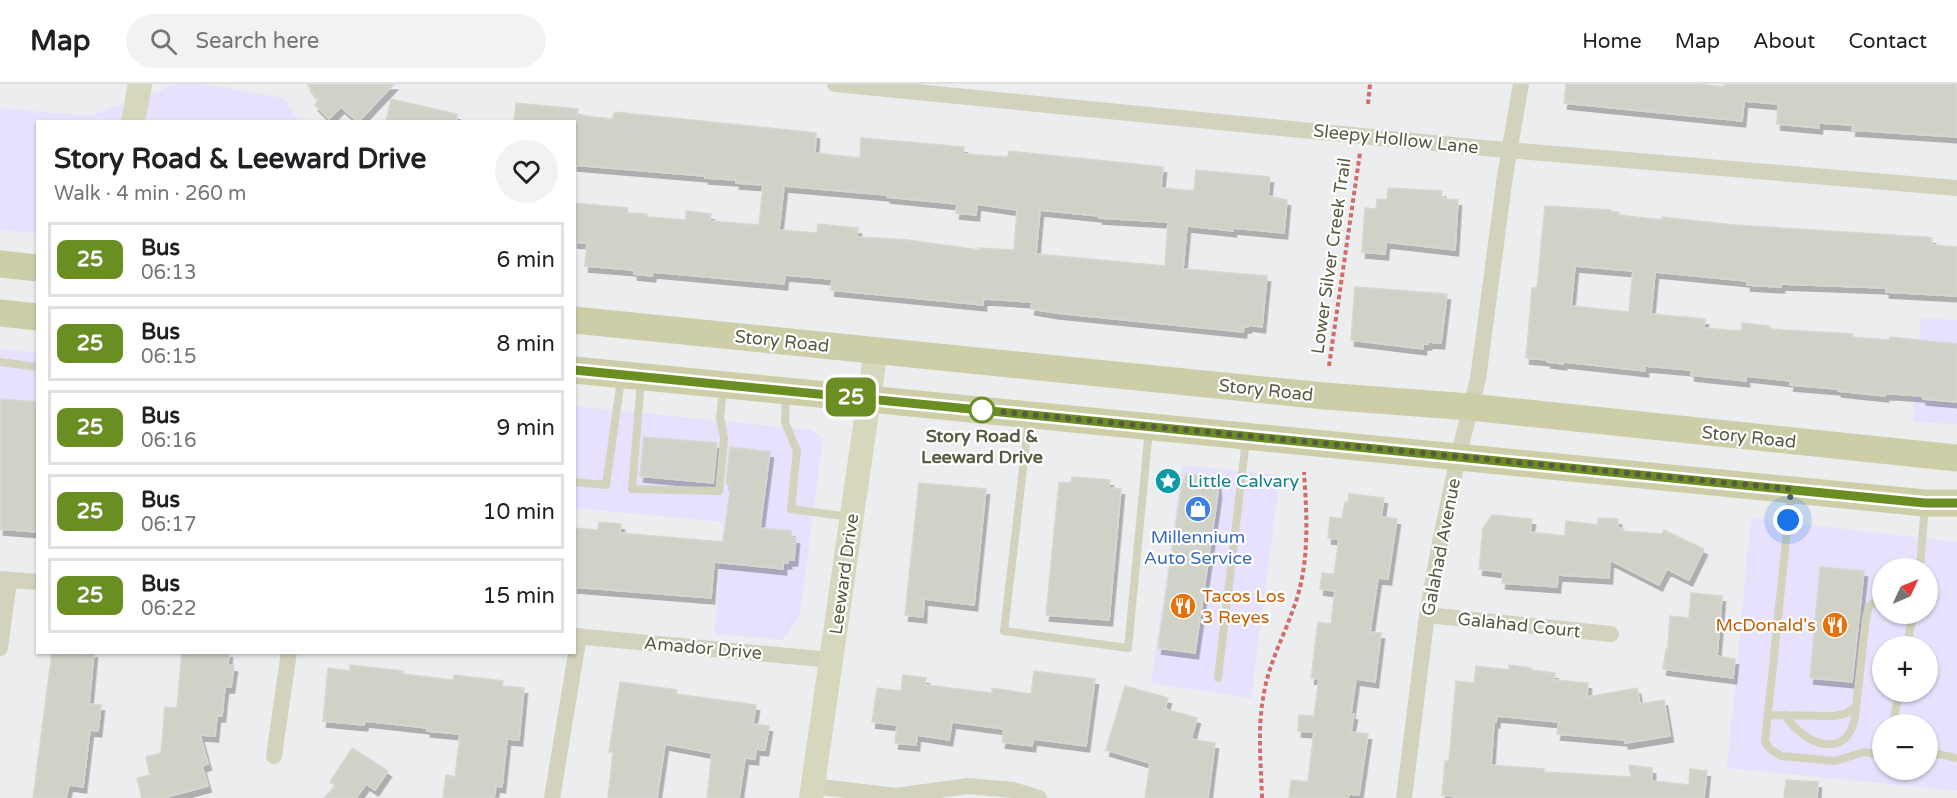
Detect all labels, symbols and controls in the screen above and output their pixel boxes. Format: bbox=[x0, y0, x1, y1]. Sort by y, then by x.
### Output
search box bbox=[126, 14, 546, 68]
text: Map bbox=[30, 24, 90, 58]
icon: search bbox=[147, 25, 180, 58]
text: Search here bbox=[195, 28, 319, 54]
text: Home bbox=[1582, 29, 1642, 54]
text: Map bbox=[1675, 29, 1720, 54]
text: About bbox=[1753, 29, 1815, 54]
text: Contact bbox=[1848, 29, 1927, 54]
street label: Sleepy Hollow Lane bbox=[1312, 119, 1480, 159]
button: heart bbox=[495, 140, 558, 203]
text: Story Road & Leeward Drive bbox=[54, 142, 426, 176]
street label: Lower Silver Creek Trail bbox=[1306, 156, 1356, 356]
text: Walk · 4 min · 260 m bbox=[54, 182, 246, 206]
text: Bus bbox=[141, 235, 180, 261]
text: 25 bbox=[77, 247, 103, 272]
text: 6 min bbox=[496, 247, 555, 273]
text: 06:13 bbox=[141, 261, 196, 285]
text: Bus bbox=[141, 319, 180, 345]
street label: Story Road bbox=[734, 325, 830, 357]
text: 25 bbox=[77, 331, 103, 356]
text: 8 min bbox=[496, 331, 555, 357]
text: 06:15 bbox=[141, 345, 196, 369]
street label: Story Road bbox=[1218, 374, 1314, 406]
line badge: 25 bbox=[824, 378, 878, 416]
text: 25 bbox=[838, 385, 864, 410]
marker: Story Road & Leeward Drive bbox=[969, 397, 995, 423]
text: Bus bbox=[141, 403, 180, 429]
text: 25 bbox=[77, 415, 103, 440]
text: 9 min bbox=[496, 415, 555, 441]
street label: Story Road bbox=[1701, 421, 1797, 453]
place label: Story Road & Leeward Drive bbox=[921, 425, 1043, 468]
text: 06:16 bbox=[141, 429, 196, 453]
place icon: Little Calvary bbox=[1153, 466, 1183, 496]
place label: Little Calvary bbox=[1188, 470, 1300, 492]
street label: Galahad Avenue bbox=[1417, 476, 1465, 618]
text: Bus bbox=[141, 487, 180, 513]
shop icon: Millennium Auto Service bbox=[1183, 494, 1213, 524]
text: 25 bbox=[77, 499, 103, 524]
text: 10 min bbox=[483, 499, 555, 525]
your location bbox=[1773, 505, 1803, 535]
street label: Leeward Drive bbox=[825, 512, 863, 636]
text: 06:17 bbox=[141, 513, 196, 537]
place label: Millennium Auto Service bbox=[1144, 526, 1252, 569]
north arrow bbox=[1872, 558, 1938, 624]
map controls bbox=[1872, 558, 1938, 780]
text: Bus bbox=[141, 571, 180, 597]
text: 25 bbox=[77, 583, 103, 608]
text: 15 min bbox=[483, 583, 555, 609]
place label: Tacos Los 3 Reyes bbox=[1202, 585, 1285, 628]
restaurant icon: Tacos Los 3 Reyes bbox=[1168, 591, 1198, 621]
text: 06:22 bbox=[141, 597, 196, 621]
street label: Galahad Court bbox=[1457, 608, 1582, 642]
restaurant icon: McDonald's bbox=[1820, 610, 1850, 640]
place label: McDonald's bbox=[1716, 614, 1816, 636]
street label: Amador Drive bbox=[643, 632, 763, 664]
button: + bbox=[1872, 636, 1938, 702]
button: − bbox=[1872, 714, 1938, 780]

